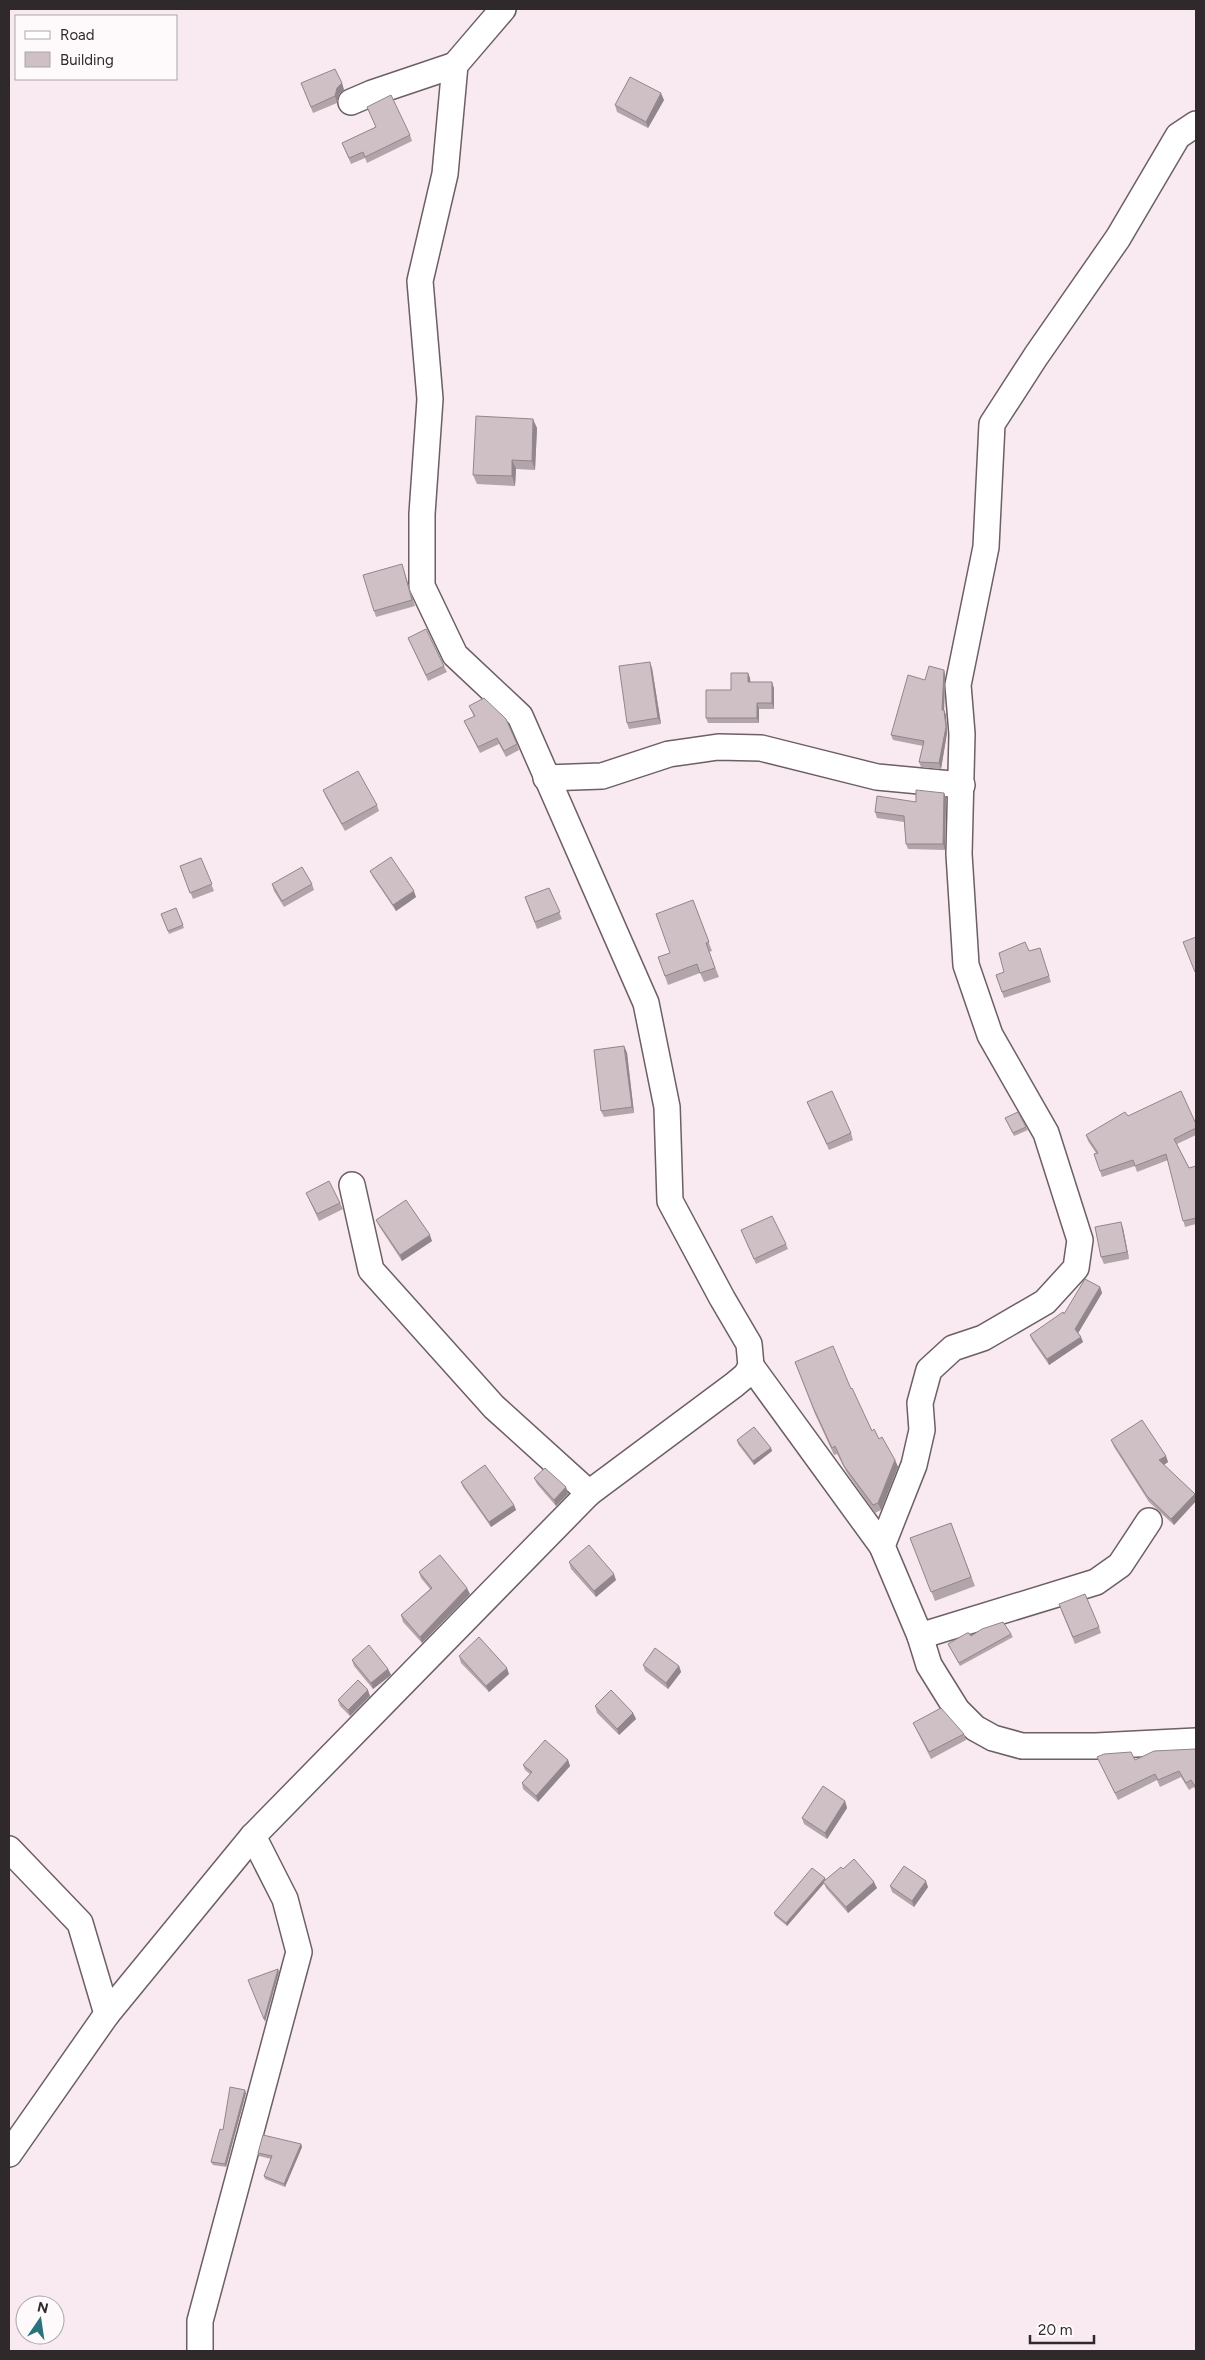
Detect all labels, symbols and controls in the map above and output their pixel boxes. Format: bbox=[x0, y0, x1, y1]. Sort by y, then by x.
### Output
legend bbox=[15, 15, 178, 80]
text: Road bbox=[60, 26, 95, 44]
text: Building bbox=[60, 51, 114, 69]
north arrow bbox=[15, 2295, 65, 2345]
text: N bbox=[36, 2298, 50, 2317]
scale bar bbox=[1030, 2312, 1094, 2344]
text: 20 m bbox=[1038, 2321, 1072, 2339]

